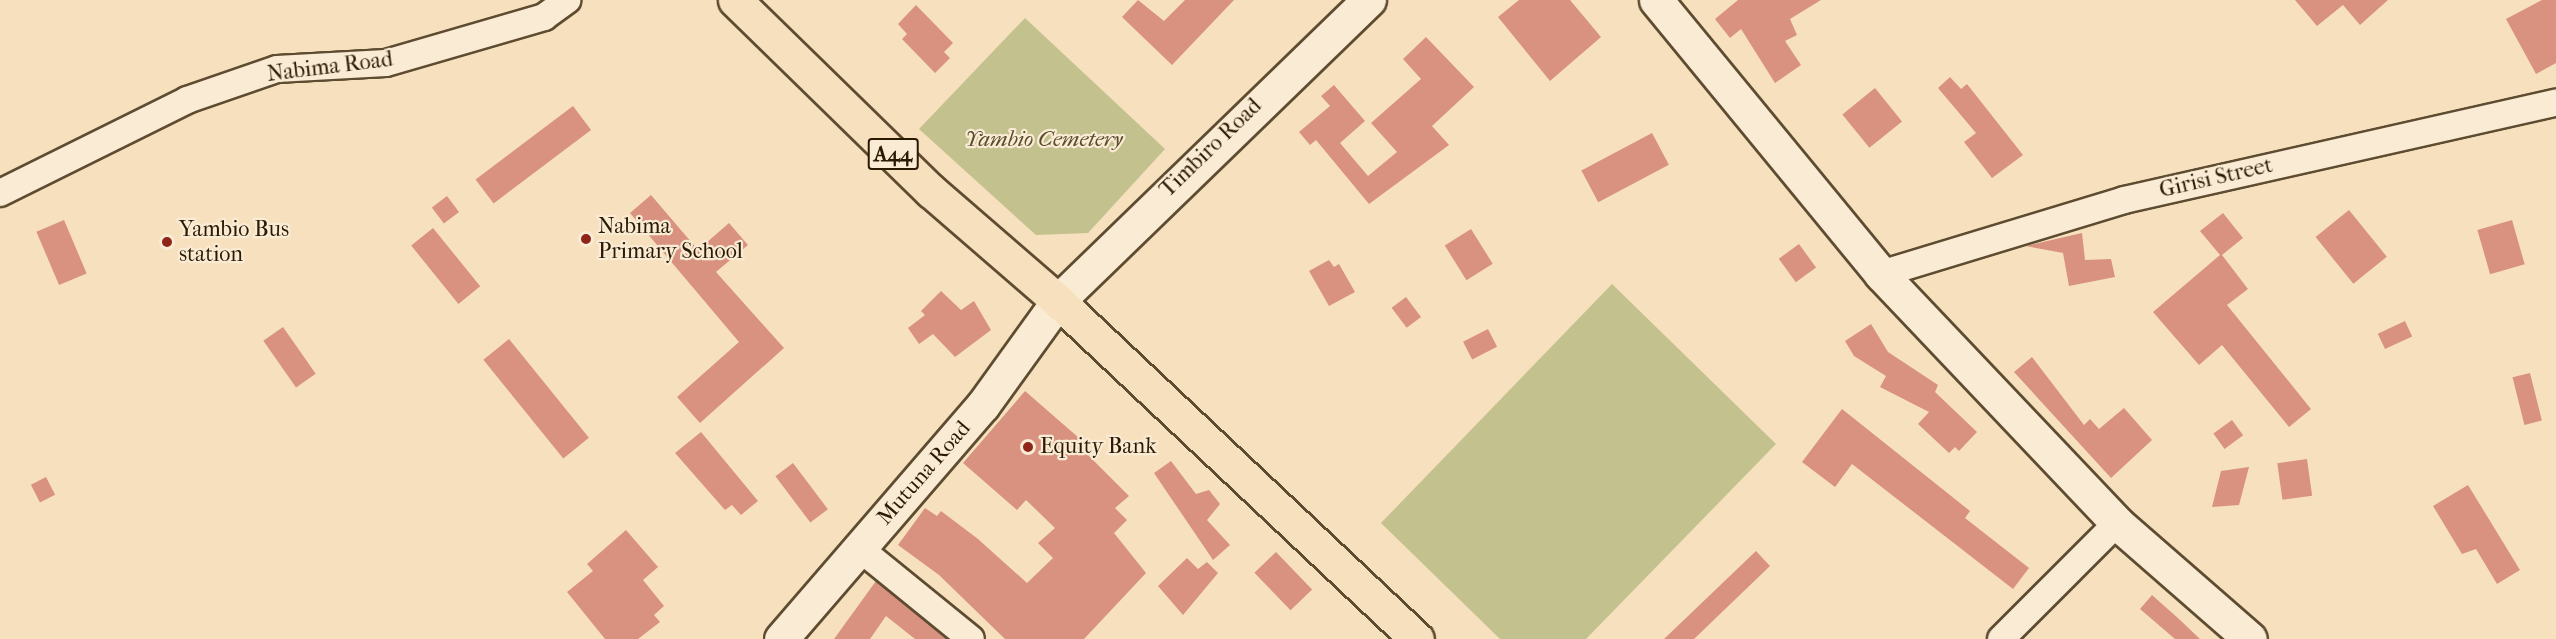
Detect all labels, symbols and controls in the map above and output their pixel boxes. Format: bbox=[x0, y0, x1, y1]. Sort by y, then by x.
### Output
street label: Nabima Road bbox=[266, 46, 394, 88]
street label: Timbiro Road bbox=[1155, 93, 1267, 203]
park label: Yambio Cemetery bbox=[965, 127, 1123, 153]
road number: A44 bbox=[868, 136, 918, 172]
street label: Girisi Street bbox=[2157, 152, 2275, 204]
place label: Nabima Primary School bbox=[598, 213, 743, 264]
place label: Yambio Bus station bbox=[179, 216, 289, 268]
marker: Nabima Primary School bbox=[579, 232, 593, 246]
marker: Yambio Bus station bbox=[160, 235, 174, 249]
street label: Mutuna Road bbox=[872, 416, 976, 530]
place label: Equity Bank bbox=[1040, 434, 1157, 460]
marker: Equity Bank bbox=[1021, 440, 1035, 454]

